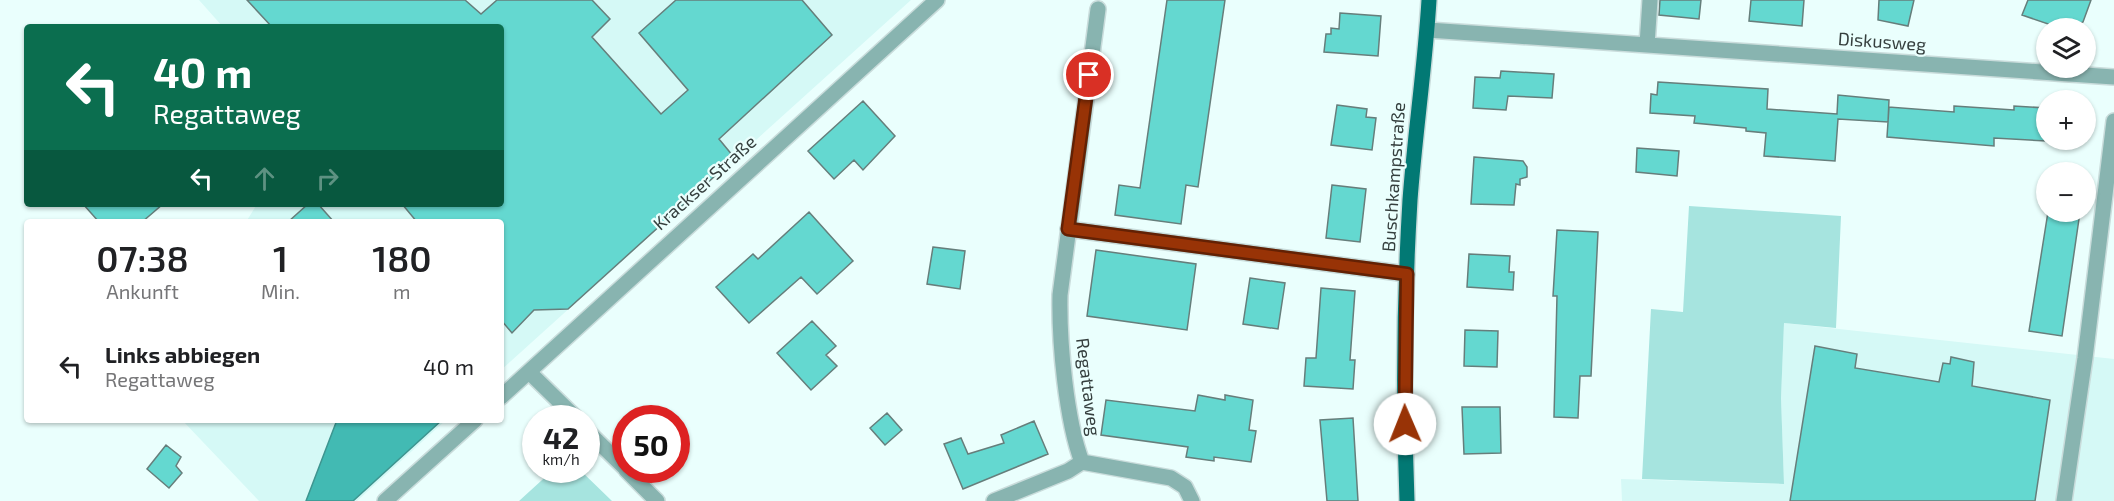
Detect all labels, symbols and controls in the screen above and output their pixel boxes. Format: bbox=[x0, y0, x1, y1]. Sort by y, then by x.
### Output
map controls bbox=[2036, 18, 2096, 222]
button: layers bbox=[2036, 18, 2096, 78]
street label: Diskusweg bbox=[1837, 27, 1927, 55]
text: 40 m bbox=[153, 46, 252, 96]
icon: left bbox=[54, 48, 132, 126]
pin bbox=[1063, 49, 1114, 100]
icon: arrive bbox=[1072, 58, 1105, 91]
button: + bbox=[2036, 90, 2096, 150]
text: Regattaweg bbox=[153, 97, 301, 129]
street label: Buschkampstraße bbox=[1377, 101, 1409, 253]
street label: Krackser Straße bbox=[648, 130, 760, 234]
icon: left bbox=[185, 162, 218, 195]
icon: ahead bbox=[248, 162, 281, 195]
icon: right bbox=[311, 162, 344, 195]
button: − bbox=[2036, 162, 2096, 222]
text: 07:38 bbox=[96, 236, 189, 279]
text: 1 bbox=[273, 236, 288, 279]
text: 180 bbox=[372, 236, 432, 279]
text: Ankunft bbox=[106, 279, 179, 303]
text: Min. bbox=[261, 279, 300, 303]
text: m bbox=[393, 279, 411, 303]
street label: Regattaweg bbox=[1072, 337, 1106, 437]
text: Links abbiegen bbox=[105, 341, 260, 367]
icon: left bbox=[54, 350, 87, 383]
text: 40 m bbox=[423, 353, 474, 379]
text: Regattaweg bbox=[105, 367, 215, 391]
position arrow bbox=[1373, 392, 1437, 456]
speed limit sign: 50 bbox=[612, 405, 690, 483]
text: 42 bbox=[543, 419, 579, 455]
text: km/h bbox=[542, 450, 580, 468]

